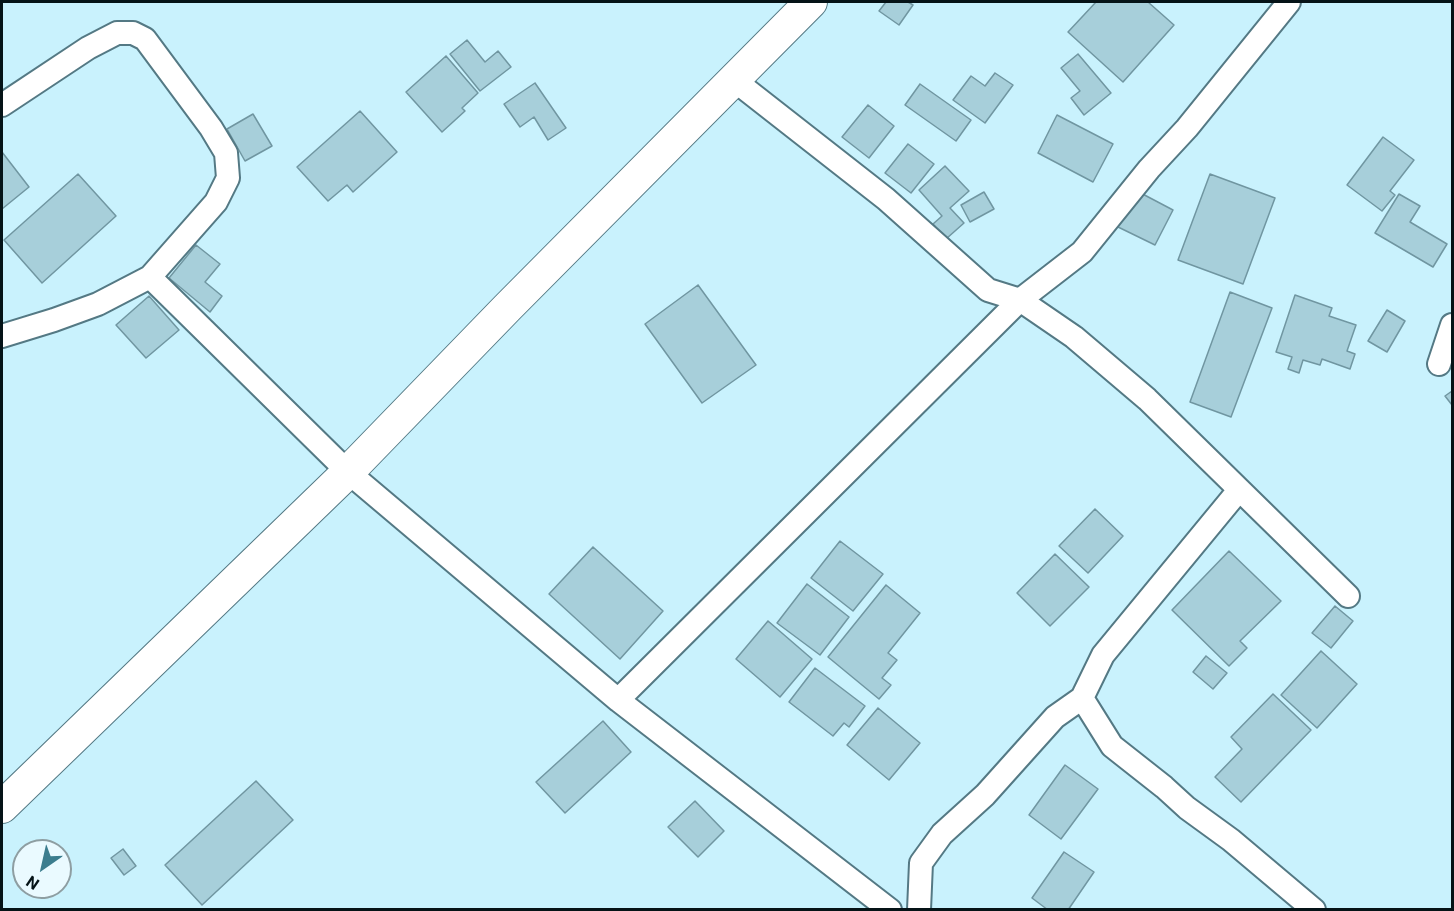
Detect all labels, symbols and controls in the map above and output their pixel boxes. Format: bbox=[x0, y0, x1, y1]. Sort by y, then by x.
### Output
north arrow bbox=[12, 839, 72, 899]
text: N bbox=[23, 872, 43, 894]

